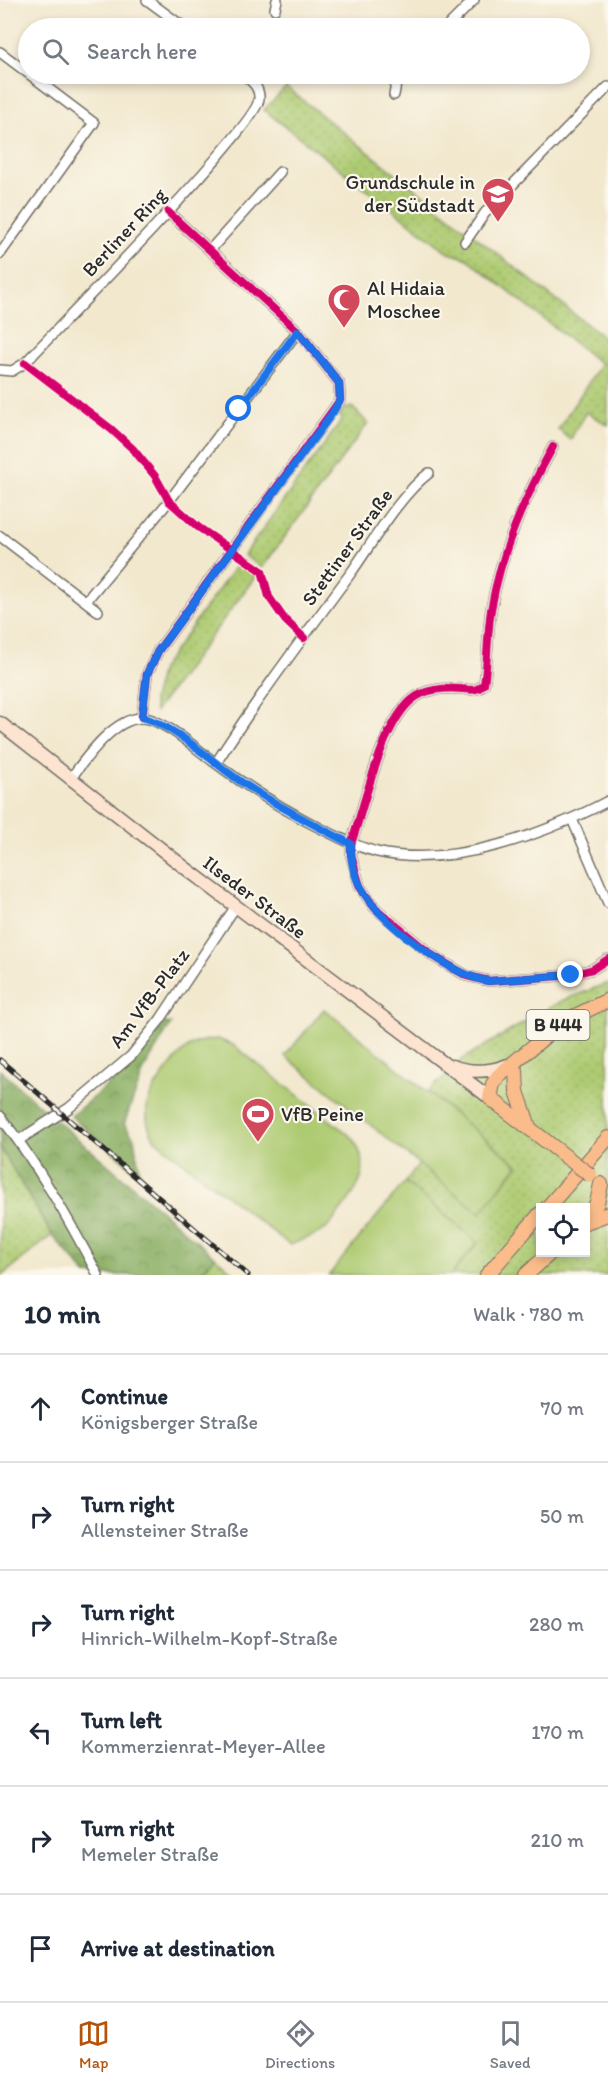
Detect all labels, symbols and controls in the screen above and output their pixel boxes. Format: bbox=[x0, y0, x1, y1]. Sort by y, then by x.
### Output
search box bbox=[18, 18, 590, 84]
icon: search bbox=[39, 35, 72, 68]
text: Search here bbox=[87, 38, 197, 65]
place label: Grundschule in der Südstadt bbox=[346, 170, 475, 217]
school or university icon: Grundschule in der Südstadt bbox=[480, 176, 516, 223]
street label: Berliner Ring bbox=[77, 182, 172, 281]
place label: Al Hidaia Moschee bbox=[367, 276, 446, 323]
mosque icon: Al Hidaia Moschee bbox=[326, 282, 362, 329]
route start bbox=[225, 395, 251, 421]
street label: Stettiner Straße bbox=[296, 484, 398, 610]
street label: Ilseder Straße bbox=[199, 850, 311, 944]
street label: Am VfB-Platz bbox=[104, 943, 194, 1053]
route end bbox=[557, 961, 583, 987]
road number: B 444 bbox=[526, 1010, 590, 1040]
sports icon: VfB Peine bbox=[240, 1096, 276, 1143]
place label: VfB Peine bbox=[281, 1102, 364, 1126]
map controls bbox=[536, 1203, 590, 1257]
button: locate bbox=[536, 1203, 590, 1257]
text: 10 min bbox=[24, 1298, 100, 1330]
text: Walk · 780 m bbox=[473, 1302, 584, 1326]
text: Continue bbox=[81, 1383, 168, 1410]
icon: ahead bbox=[24, 1392, 57, 1425]
text: 70 m bbox=[540, 1396, 584, 1420]
text: Königsberger Straße bbox=[81, 1410, 258, 1434]
text: Turn right bbox=[81, 1491, 175, 1518]
icon: right bbox=[24, 1500, 57, 1533]
text: 50 m bbox=[540, 1504, 584, 1528]
text: Allensteiner Straße bbox=[81, 1518, 249, 1542]
text: Turn right bbox=[81, 1599, 175, 1626]
icon: right bbox=[24, 1608, 57, 1641]
text: 280 m bbox=[529, 1612, 584, 1636]
text: Hinrich-Wilhelm-Kopf-Straße bbox=[81, 1626, 338, 1650]
text: Turn left bbox=[81, 1707, 162, 1734]
icon: left bbox=[24, 1716, 57, 1749]
text: 170 m bbox=[531, 1720, 584, 1744]
text: Kommerzienrat-Meyer-Allee bbox=[81, 1734, 326, 1758]
text: Turn right bbox=[81, 1815, 175, 1842]
icon: right bbox=[24, 1824, 57, 1857]
text: 210 m bbox=[531, 1828, 584, 1852]
text: Memeler Straße bbox=[81, 1842, 219, 1866]
icon: arrive bbox=[24, 1932, 57, 1965]
text: Arrive at destination bbox=[81, 1935, 275, 1962]
tab: Map bbox=[77, 2017, 110, 2072]
tab: Directions bbox=[265, 2017, 335, 2072]
tab: Saved bbox=[490, 2017, 531, 2072]

